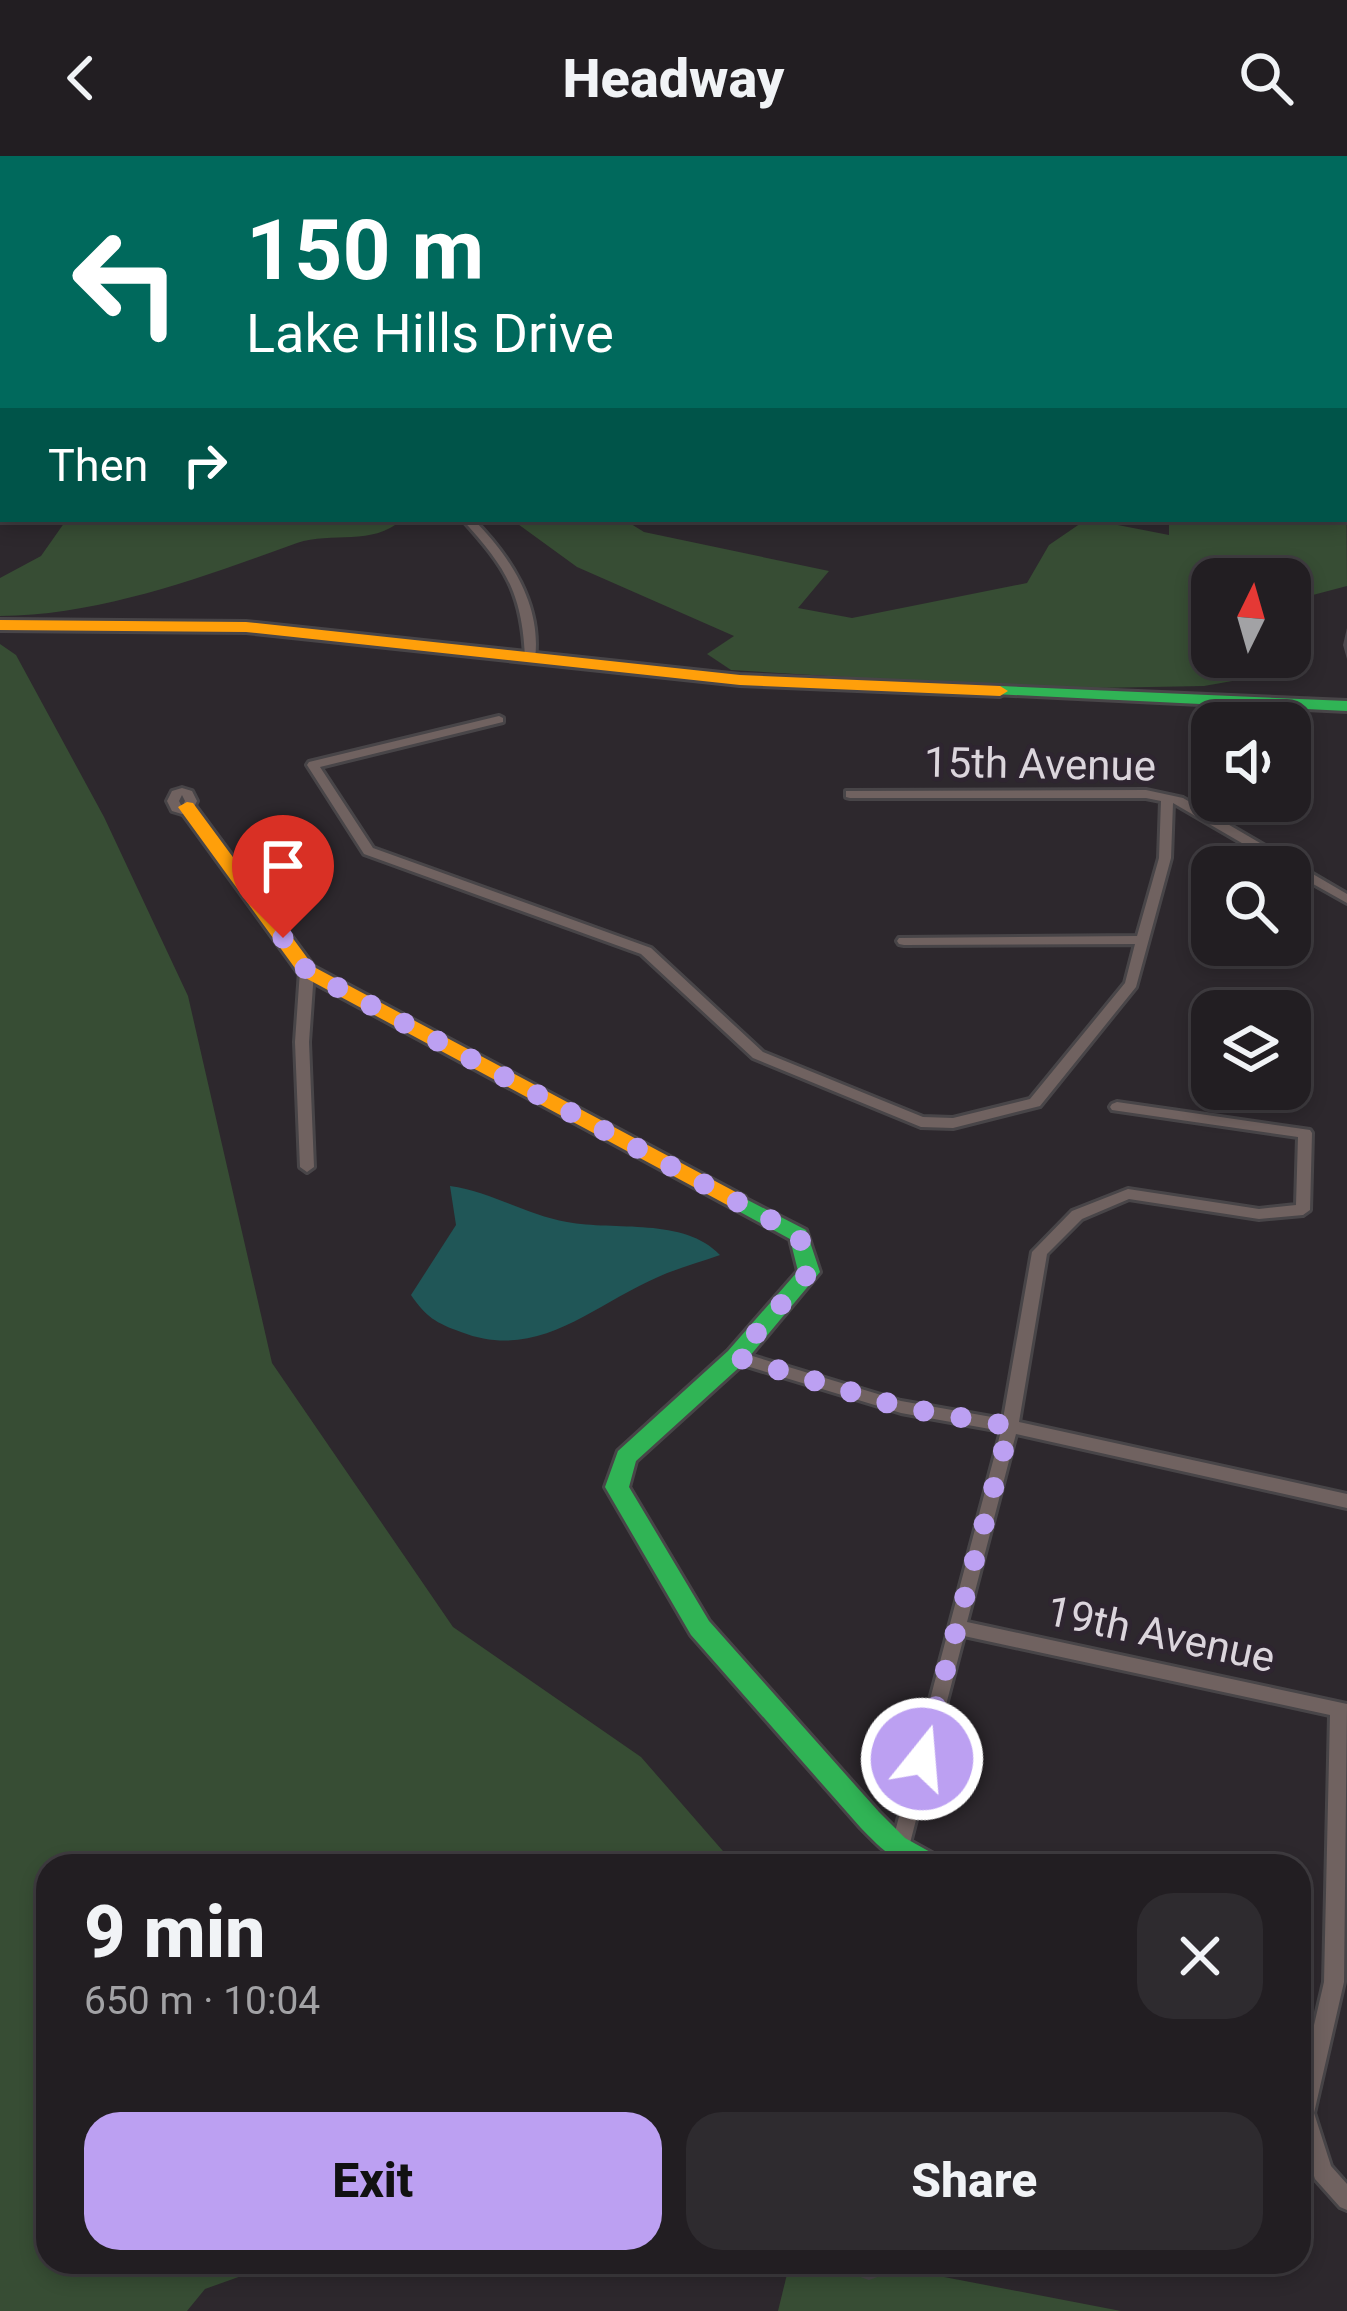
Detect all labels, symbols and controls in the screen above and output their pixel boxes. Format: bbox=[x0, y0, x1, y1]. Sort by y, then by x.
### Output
icon: back bbox=[48, 45, 114, 111]
icon: search bbox=[1233, 45, 1299, 111]
text: Headway bbox=[563, 47, 784, 110]
text: 150 m bbox=[246, 201, 484, 300]
icon: left bbox=[48, 204, 204, 360]
text: Lake Hills Drive bbox=[246, 302, 614, 365]
icon: right bbox=[172, 432, 238, 498]
text: Then bbox=[48, 439, 148, 492]
north arrow bbox=[1191, 558, 1311, 678]
map controls bbox=[1191, 558, 1311, 1110]
button: sound bbox=[1191, 702, 1311, 822]
street label: 15th Avenue bbox=[924, 737, 1156, 791]
pin bbox=[232, 815, 334, 938]
icon: arrive bbox=[250, 833, 316, 899]
button: search bbox=[1191, 846, 1311, 966]
button: layers bbox=[1191, 990, 1311, 1110]
street label: 19th Avenue bbox=[1043, 1586, 1279, 1682]
position arrow bbox=[859, 1696, 985, 1822]
text: 9 min bbox=[84, 1890, 266, 1975]
button: close bbox=[1137, 1893, 1263, 2019]
text: 650 m · 10:04 bbox=[84, 1978, 320, 2024]
button: Exit bbox=[84, 2112, 662, 2250]
button: Share bbox=[686, 2112, 1263, 2250]

